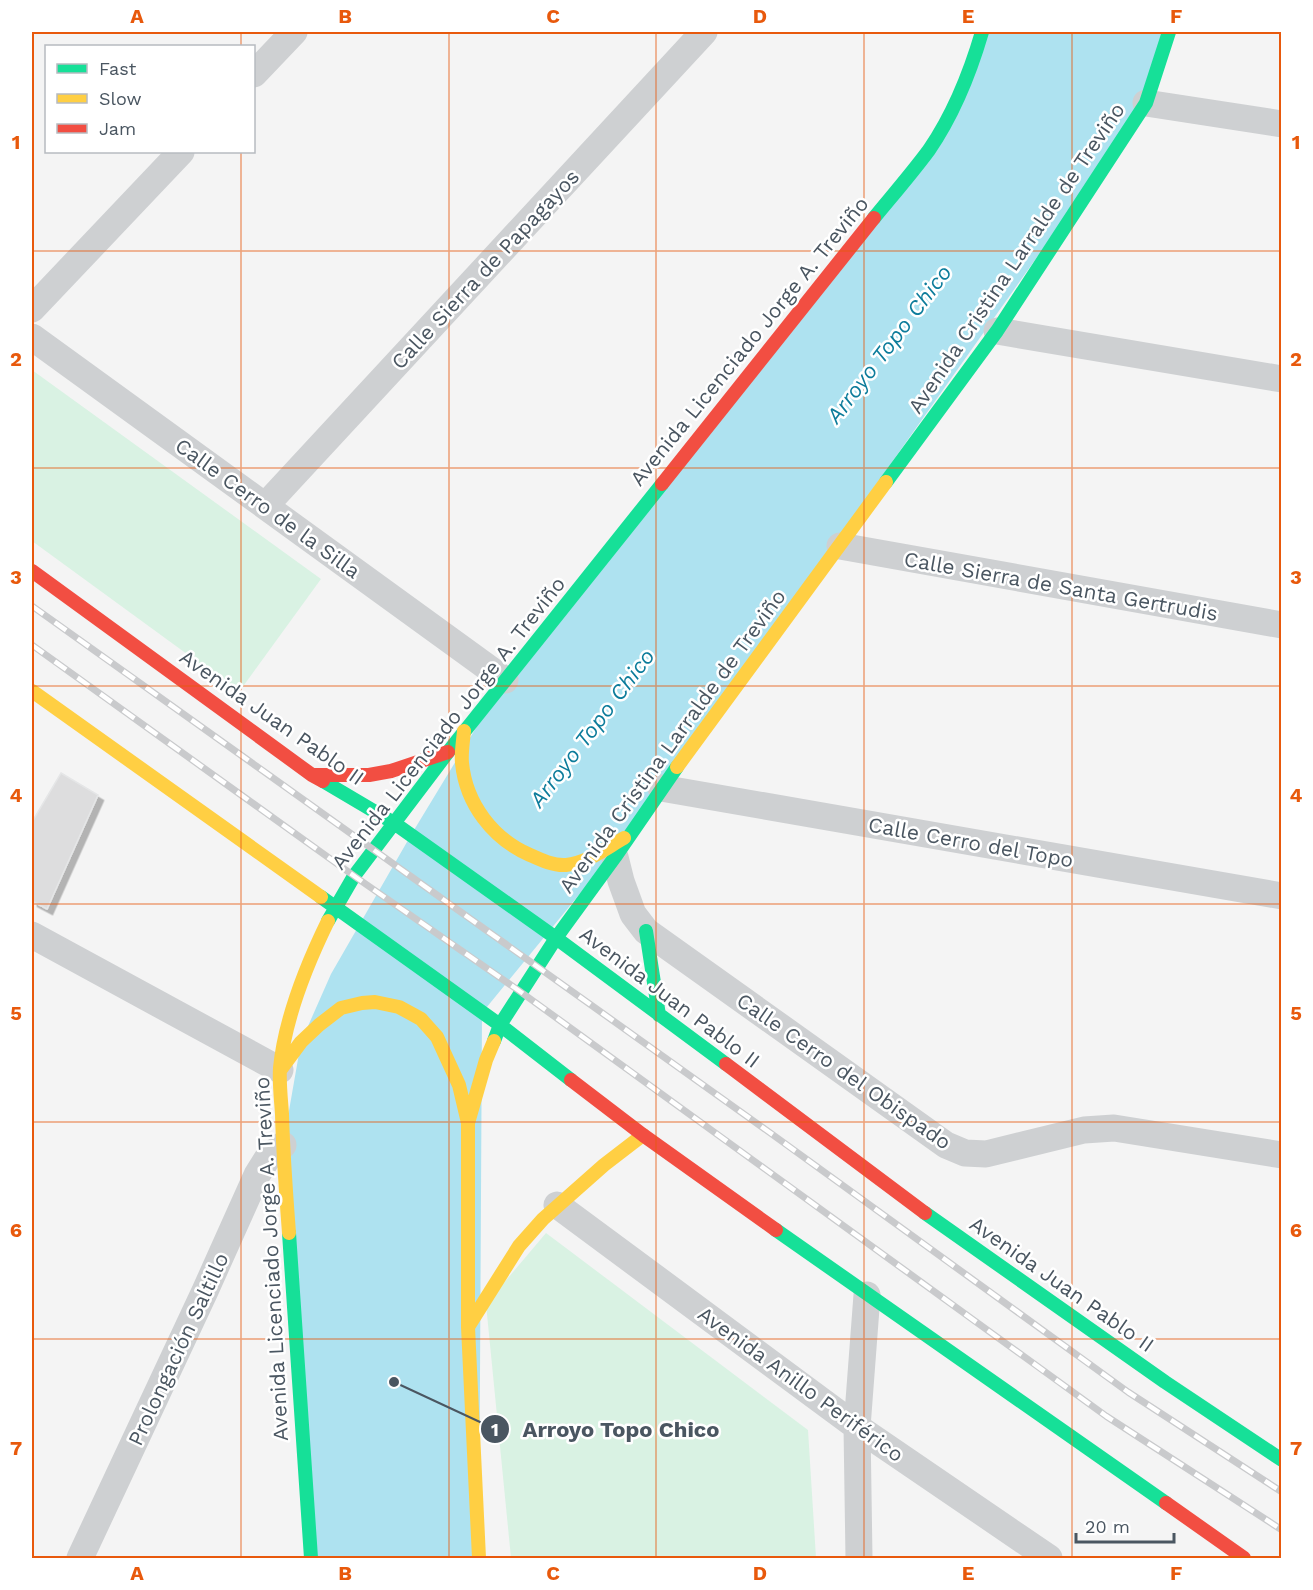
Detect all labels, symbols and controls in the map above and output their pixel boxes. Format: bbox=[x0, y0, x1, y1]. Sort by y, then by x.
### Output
text: A bbox=[130, 4, 144, 28]
text: B bbox=[338, 4, 352, 28]
text: C bbox=[546, 4, 560, 28]
text: D bbox=[753, 4, 767, 28]
text: E bbox=[962, 4, 974, 28]
text: F bbox=[1170, 4, 1182, 28]
legend bbox=[45, 45, 255, 153]
text: Fast bbox=[99, 58, 137, 79]
text: Slow bbox=[99, 88, 142, 109]
street label: Avenida Cristina Larralde de Treviño bbox=[902, 98, 1130, 418]
text: Jam bbox=[99, 118, 136, 139]
text: 1 bbox=[12, 130, 20, 154]
text: 1 bbox=[1292, 130, 1300, 154]
street label: Calle Sierra de Papagayos bbox=[386, 164, 584, 374]
street label: Avenida Licenciado Jorge A. Treviño bbox=[624, 191, 874, 491]
water label: Arroyo Topo Chico bbox=[821, 260, 957, 429]
text: 2 bbox=[10, 347, 22, 371]
text: 2 bbox=[1290, 347, 1302, 371]
street label: Calle Cerro de la Silla bbox=[171, 432, 365, 584]
street label: Calle Sierra de Santa Gertrudis bbox=[902, 546, 1220, 626]
text: 3 bbox=[10, 565, 22, 589]
text: 3 bbox=[1290, 565, 1302, 589]
street label: Avenida Licenciado Jorge A. Treviño bbox=[326, 572, 570, 874]
street label: Avenida Cristina Larralde de Treviño bbox=[553, 584, 791, 898]
street label: Avenida Juan Pablo II bbox=[175, 644, 369, 790]
water label: Arroyo Topo Chico bbox=[524, 644, 660, 813]
text: 4 bbox=[10, 783, 23, 807]
text: 4 bbox=[1290, 783, 1303, 807]
street label: Calle Cerro del Topo bbox=[866, 812, 1076, 872]
street label: Avenida Juan Pablo II bbox=[575, 921, 765, 1073]
street label: Calle Cerro del Obispado bbox=[732, 987, 956, 1155]
text: 5 bbox=[10, 1001, 22, 1025]
text: 5 bbox=[1290, 1001, 1302, 1025]
street label: Avenida Licenciado Jorge A. Treviño bbox=[249, 1076, 293, 1442]
street label: Avenida Juan Pablo II bbox=[965, 1211, 1159, 1357]
text: 6 bbox=[10, 1218, 22, 1242]
text: 6 bbox=[1290, 1218, 1302, 1242]
street label: Prolongación Saltillo bbox=[122, 1249, 234, 1449]
street label: Avenida Anillo Periférico bbox=[693, 1301, 909, 1467]
callout: Arroyo Topo Chico bbox=[480, 1409, 731, 1449]
text: Arroyo Topo Chico bbox=[523, 1417, 720, 1442]
text: 1 bbox=[491, 1419, 499, 1440]
text: 7 bbox=[10, 1436, 22, 1460]
text: 7 bbox=[1290, 1436, 1302, 1460]
scale bar bbox=[1076, 1506, 1174, 1544]
text: 20 m bbox=[1085, 1516, 1130, 1537]
text: A bbox=[130, 1561, 144, 1585]
text: B bbox=[338, 1561, 352, 1585]
text: C bbox=[546, 1561, 560, 1585]
text: D bbox=[753, 1561, 767, 1585]
text: E bbox=[962, 1561, 974, 1585]
text: F bbox=[1170, 1561, 1182, 1585]

